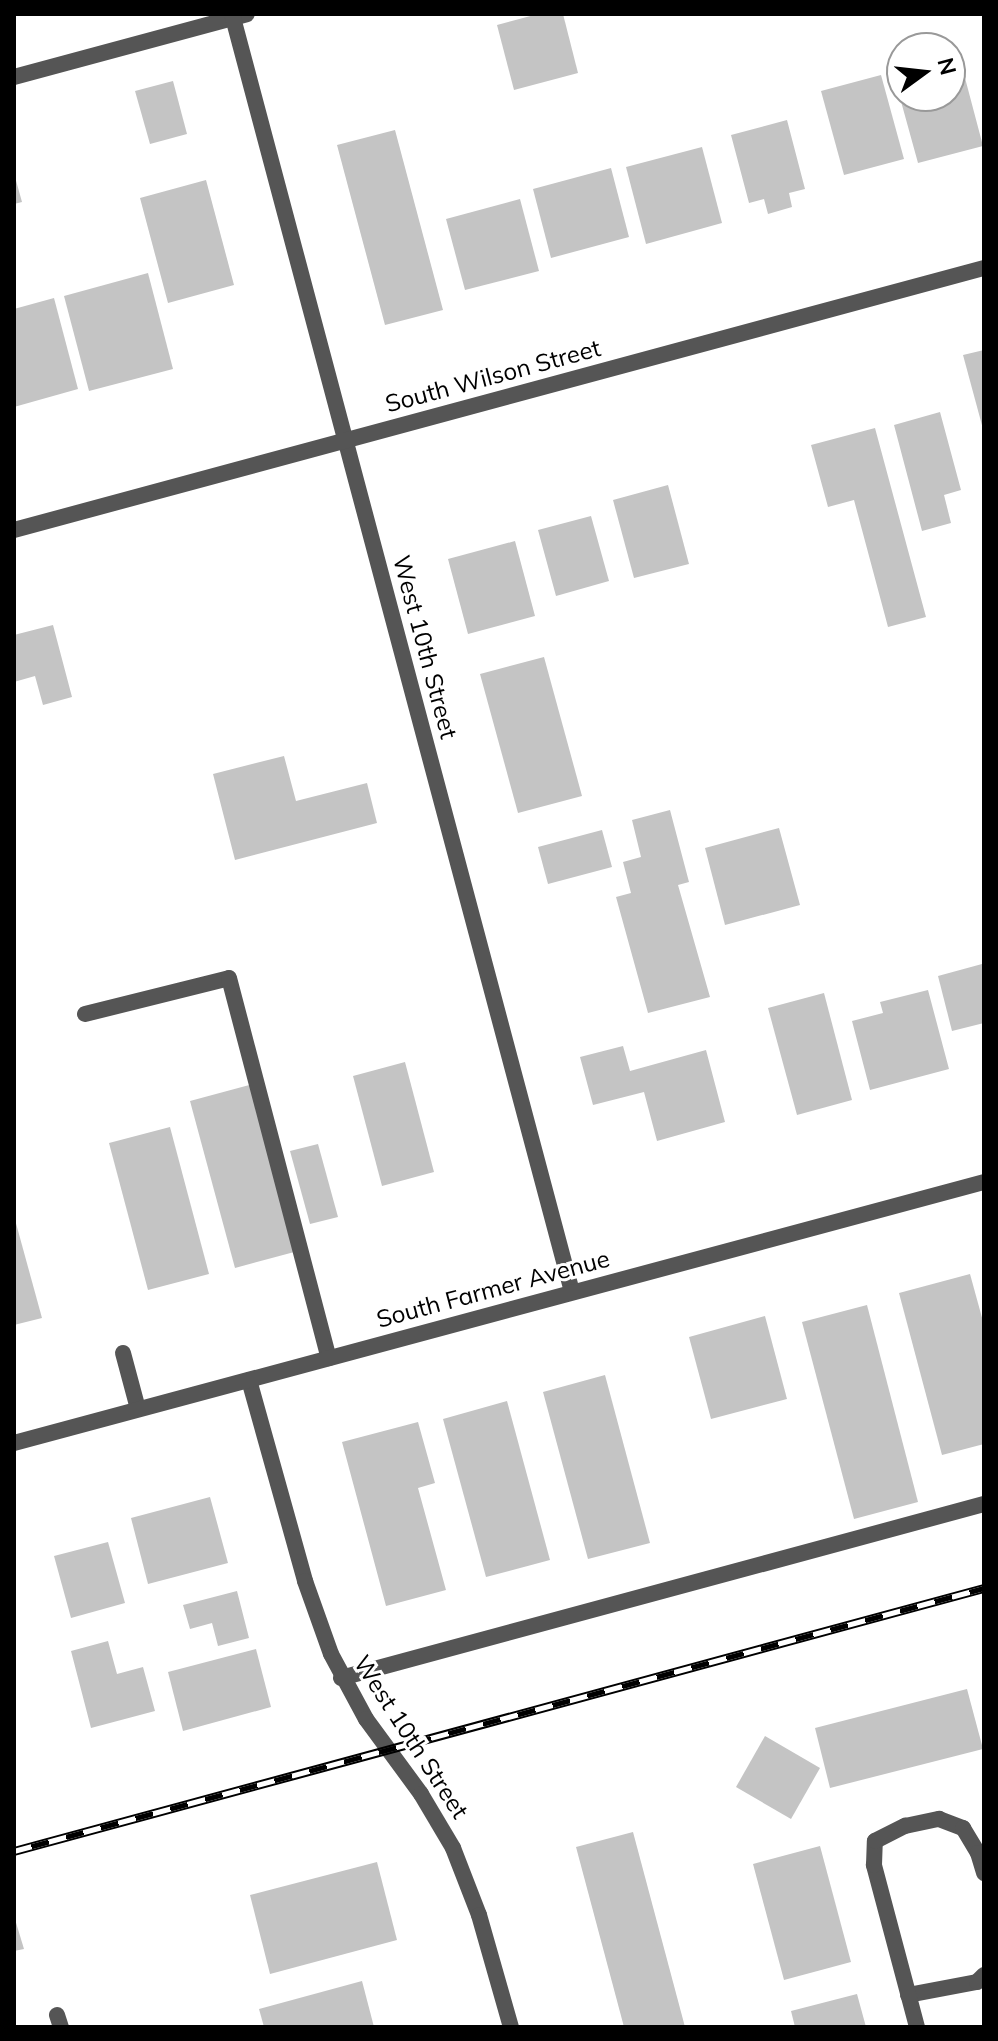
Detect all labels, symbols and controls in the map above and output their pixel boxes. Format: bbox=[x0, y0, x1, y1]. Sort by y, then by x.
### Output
north arrow bbox=[886, 32, 966, 112]
text: N bbox=[932, 55, 963, 78]
street label: South Wilson Street bbox=[382, 333, 604, 419]
street label: West 10th Street bbox=[387, 552, 463, 742]
street label: South Farmer Avenue bbox=[373, 1244, 613, 1334]
street label: West 10th Street bbox=[348, 1650, 474, 1824]

